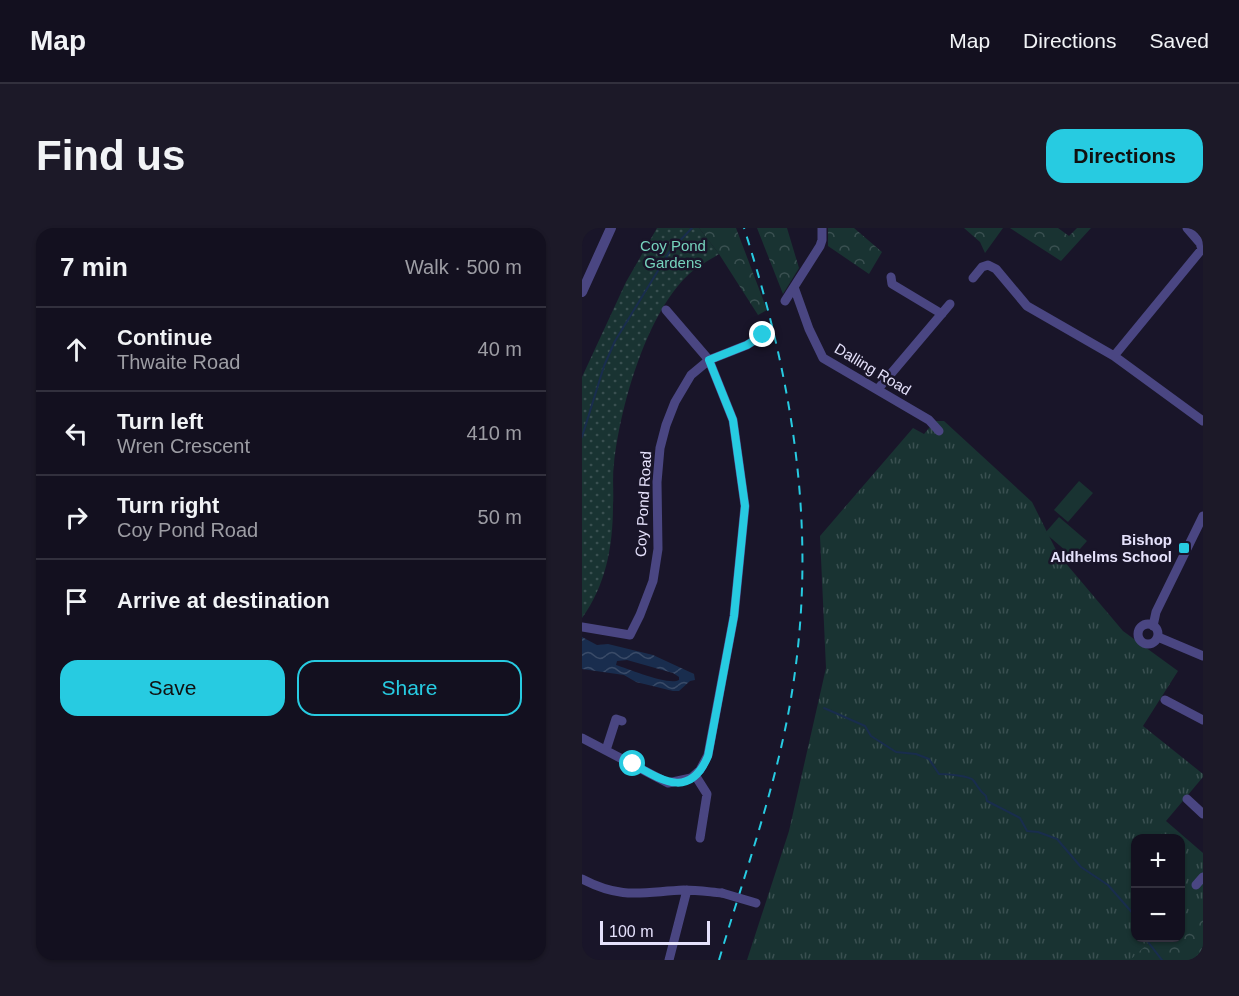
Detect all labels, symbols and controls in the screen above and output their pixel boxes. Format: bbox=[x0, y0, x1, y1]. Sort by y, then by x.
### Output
text: Map bbox=[30, 25, 86, 56]
text: Map bbox=[949, 29, 990, 52]
text: Directions bbox=[1023, 29, 1116, 52]
text: Saved bbox=[1149, 29, 1209, 52]
button: Directions bbox=[1046, 129, 1203, 183]
text: Find us bbox=[36, 132, 185, 179]
park label: Coy Pond Gardens bbox=[640, 237, 706, 271]
text: 7 min bbox=[60, 252, 128, 282]
text: Walk · 500 m bbox=[405, 256, 522, 278]
route end bbox=[749, 321, 775, 347]
text: Continue bbox=[117, 325, 212, 350]
icon: ahead bbox=[60, 333, 93, 366]
text: 40 m bbox=[478, 338, 522, 360]
street label: Dalling Road bbox=[832, 340, 914, 398]
text: Thwaite Road bbox=[117, 351, 240, 373]
text: Turn left bbox=[117, 409, 203, 434]
icon: left bbox=[60, 417, 93, 450]
text: 410 m bbox=[466, 422, 522, 444]
text: Wren Crescent bbox=[117, 435, 250, 457]
street label: Coy Pond Road bbox=[632, 451, 654, 557]
text: Turn right bbox=[117, 493, 219, 518]
icon: right bbox=[60, 501, 93, 534]
text: 50 m bbox=[478, 506, 522, 528]
text: Coy Pond Road bbox=[117, 519, 258, 541]
place label: Bishop Aldhelms School bbox=[1050, 531, 1172, 565]
marker: Bishop Aldhelms School bbox=[1177, 541, 1191, 555]
icon: arrive bbox=[60, 585, 93, 618]
text: Arrive at destination bbox=[117, 588, 330, 613]
button: Save bbox=[60, 660, 285, 716]
button: Share bbox=[297, 660, 522, 716]
route start bbox=[619, 750, 645, 776]
map controls bbox=[1131, 834, 1185, 942]
button: + bbox=[1131, 834, 1185, 888]
button: − bbox=[1131, 888, 1185, 942]
scale bar bbox=[600, 918, 710, 946]
text: 100 m bbox=[609, 923, 653, 940]

